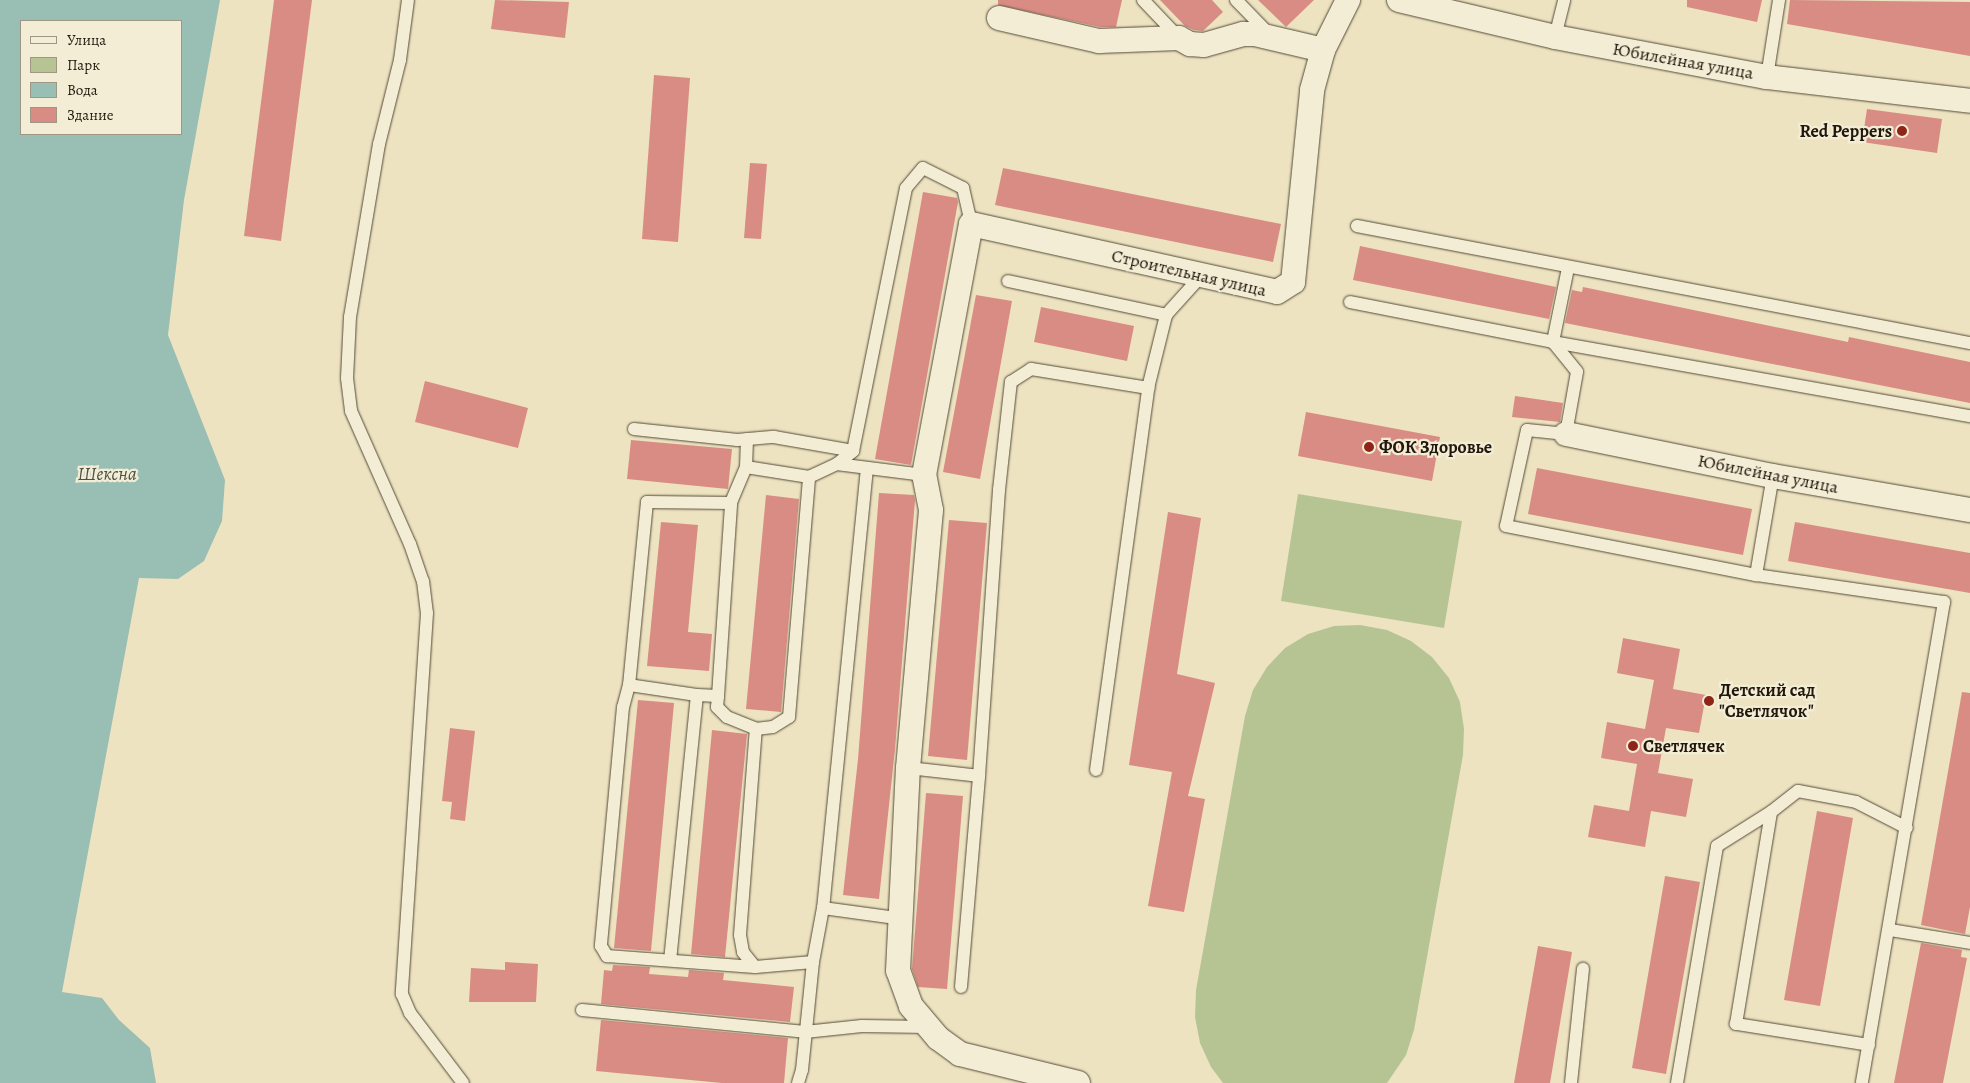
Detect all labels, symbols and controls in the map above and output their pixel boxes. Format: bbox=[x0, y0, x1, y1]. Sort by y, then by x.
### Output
legend bbox=[20, 20, 182, 135]
text: Улица bbox=[67, 30, 106, 50]
street label: Юбилейная улица bbox=[1611, 38, 1755, 84]
text: Парк bbox=[67, 55, 100, 75]
text: Вода bbox=[67, 80, 98, 100]
text: Здание bbox=[67, 105, 114, 125]
place label: Red Peppers bbox=[1799, 120, 1892, 142]
marker: Red Peppers bbox=[1896, 125, 1908, 137]
street label: Строительная улица bbox=[1109, 245, 1269, 301]
place label: ФОК Здоровье bbox=[1379, 436, 1492, 458]
marker: ФОК Здоровье bbox=[1363, 441, 1375, 453]
street label: Юбилейная улица bbox=[1696, 450, 1840, 498]
water label: Шексна bbox=[77, 464, 137, 486]
place label: Детский сад "Светлячок" bbox=[1719, 680, 1815, 722]
marker: Детский сад "Светлячок" bbox=[1703, 695, 1715, 707]
place label: Светлячек bbox=[1643, 735, 1725, 757]
marker: Светлячек bbox=[1627, 740, 1639, 752]

